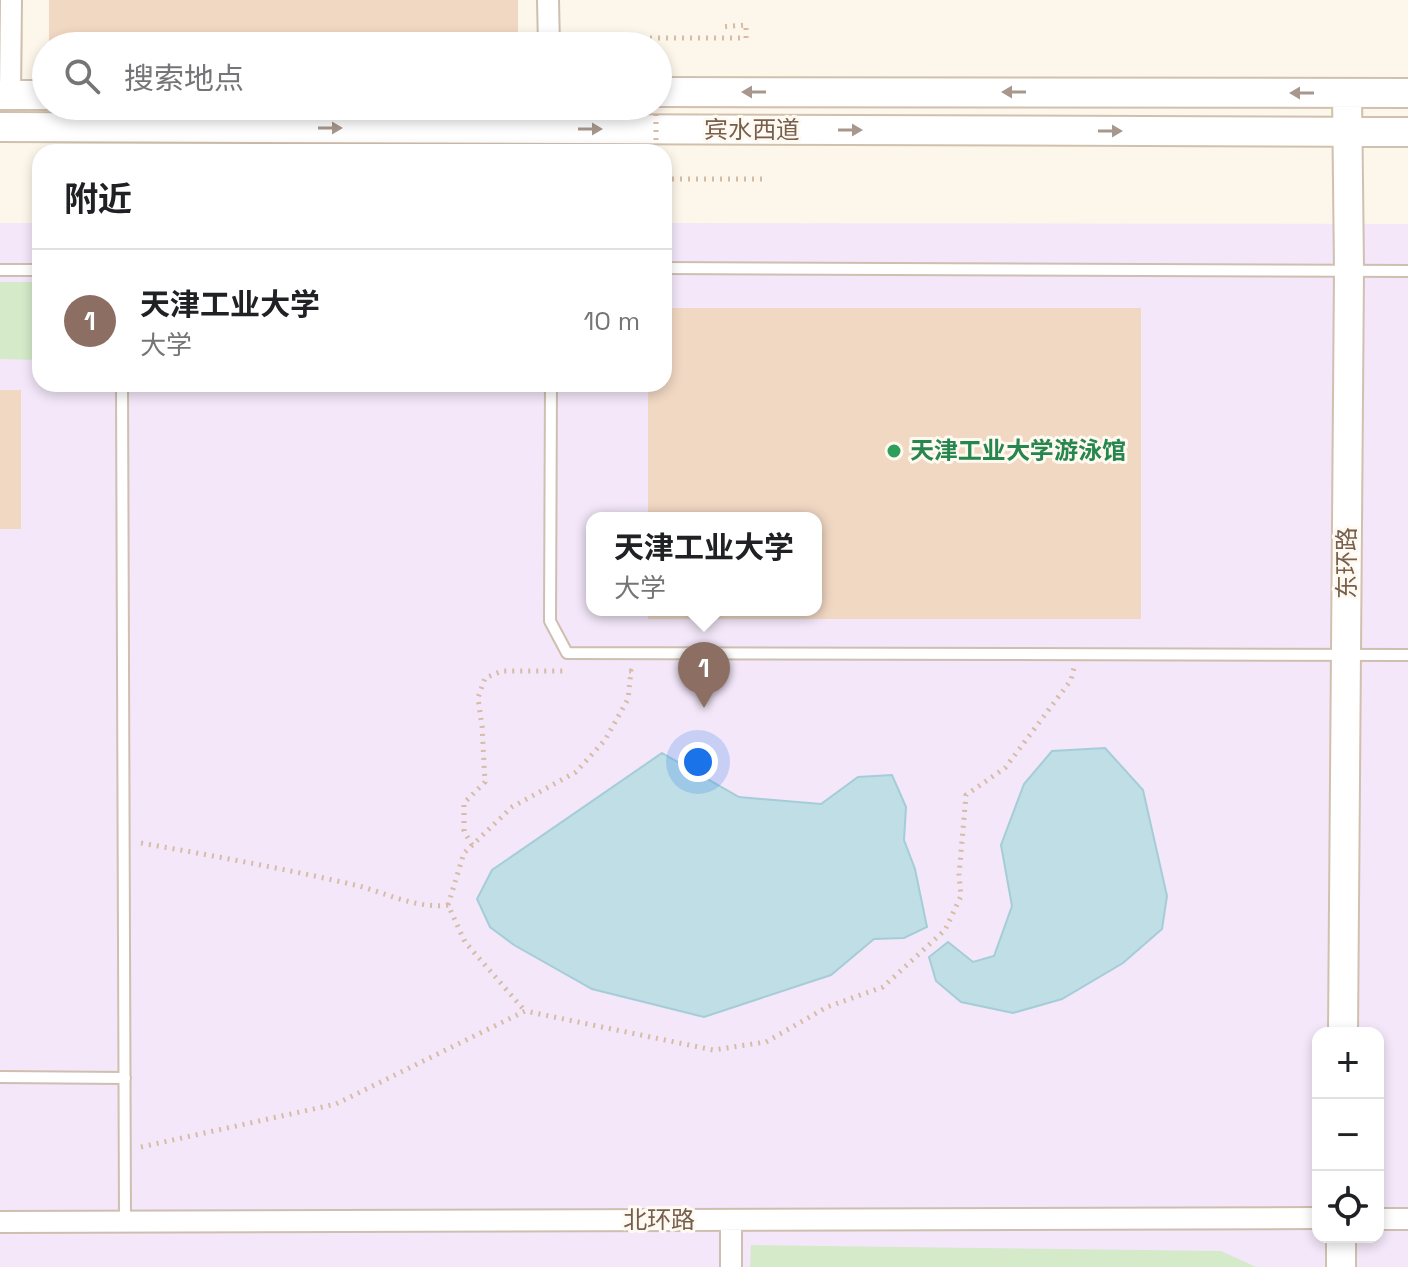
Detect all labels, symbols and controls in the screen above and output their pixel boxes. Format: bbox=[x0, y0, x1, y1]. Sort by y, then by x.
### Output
search box bbox=[32, 32, 672, 120]
icon: search bbox=[60, 54, 104, 98]
text: 搜索地点 bbox=[124, 59, 244, 98]
one-way arrow bbox=[741, 86, 766, 98]
one-way arrow bbox=[1001, 86, 1026, 98]
one-way arrow bbox=[1289, 87, 1314, 99]
street label: 宾水西道 bbox=[704, 114, 800, 145]
one-way arrow bbox=[318, 122, 343, 134]
one-way arrow bbox=[578, 123, 603, 135]
one-way arrow bbox=[838, 124, 863, 136]
one-way arrow bbox=[1098, 125, 1123, 137]
text: 附近 bbox=[64, 178, 132, 221]
text: 天津工业大学 bbox=[140, 285, 320, 324]
text: 1 bbox=[84, 304, 96, 338]
text: 10 m bbox=[583, 304, 640, 338]
text: 大学 bbox=[140, 328, 192, 362]
place label: 天津工业大学游泳馆 bbox=[910, 435, 1126, 466]
marker: 天津工业大学游泳馆 bbox=[885, 442, 903, 460]
popup bbox=[586, 512, 822, 616]
street label: 东环路 bbox=[1331, 527, 1362, 599]
text: 天津工业大学 bbox=[614, 528, 794, 567]
text: 大学 bbox=[614, 571, 666, 605]
pin: 1 bbox=[678, 642, 730, 708]
your location bbox=[678, 742, 718, 782]
map controls bbox=[1312, 1027, 1384, 1243]
button: + bbox=[1312, 1027, 1384, 1099]
button: − bbox=[1312, 1099, 1384, 1171]
button: locate bbox=[1312, 1171, 1384, 1243]
street label: 北环路 bbox=[623, 1204, 695, 1235]

